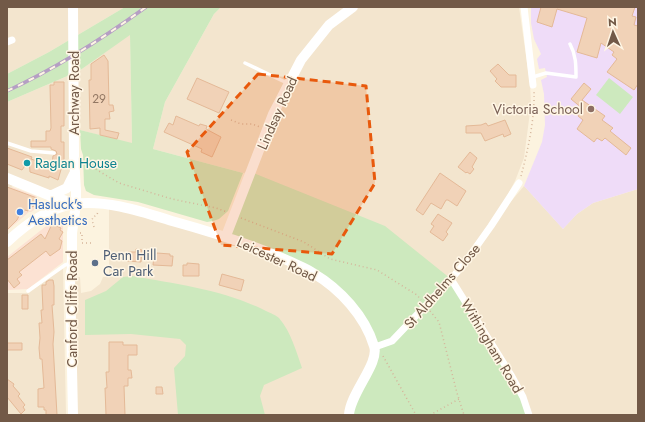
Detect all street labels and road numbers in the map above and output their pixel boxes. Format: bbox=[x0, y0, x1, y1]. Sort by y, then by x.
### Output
street label: Archway Road bbox=[64, 51, 84, 135]
street label: Lindsay Road bbox=[252, 73, 302, 153]
street label: Leicester Road bbox=[234, 232, 320, 286]
street label: St Aldhelms Close bbox=[399, 239, 485, 333]
street label: Canford Cliffs Road bbox=[62, 251, 82, 367]
street label: Withingham Road bbox=[456, 295, 528, 397]

